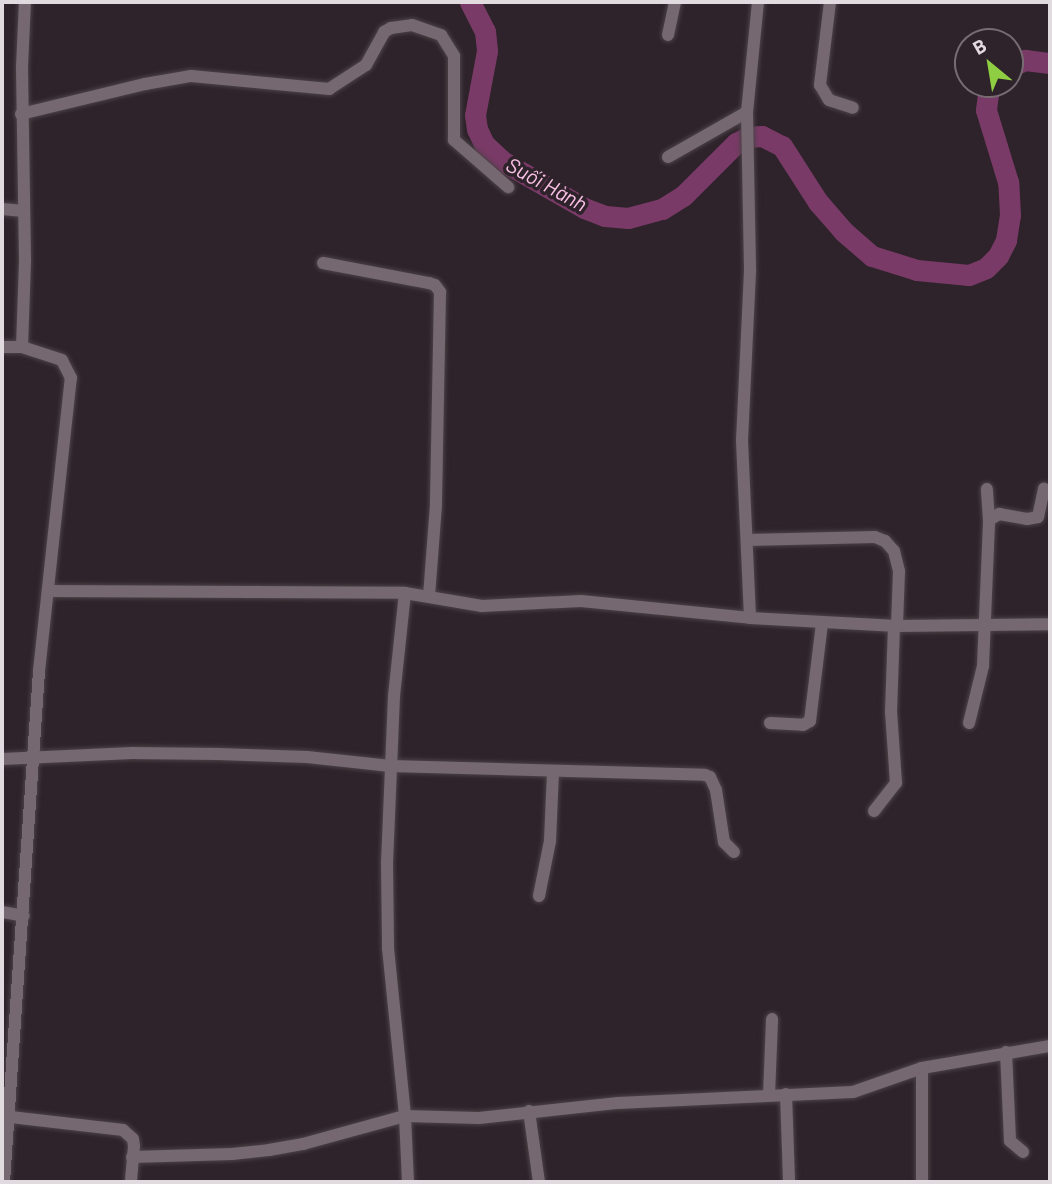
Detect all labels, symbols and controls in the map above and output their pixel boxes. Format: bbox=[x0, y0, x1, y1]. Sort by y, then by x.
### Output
north arrow bbox=[954, 28, 1024, 98]
text: B bbox=[968, 33, 990, 59]
water label: Suối Hành bbox=[502, 151, 592, 217]

